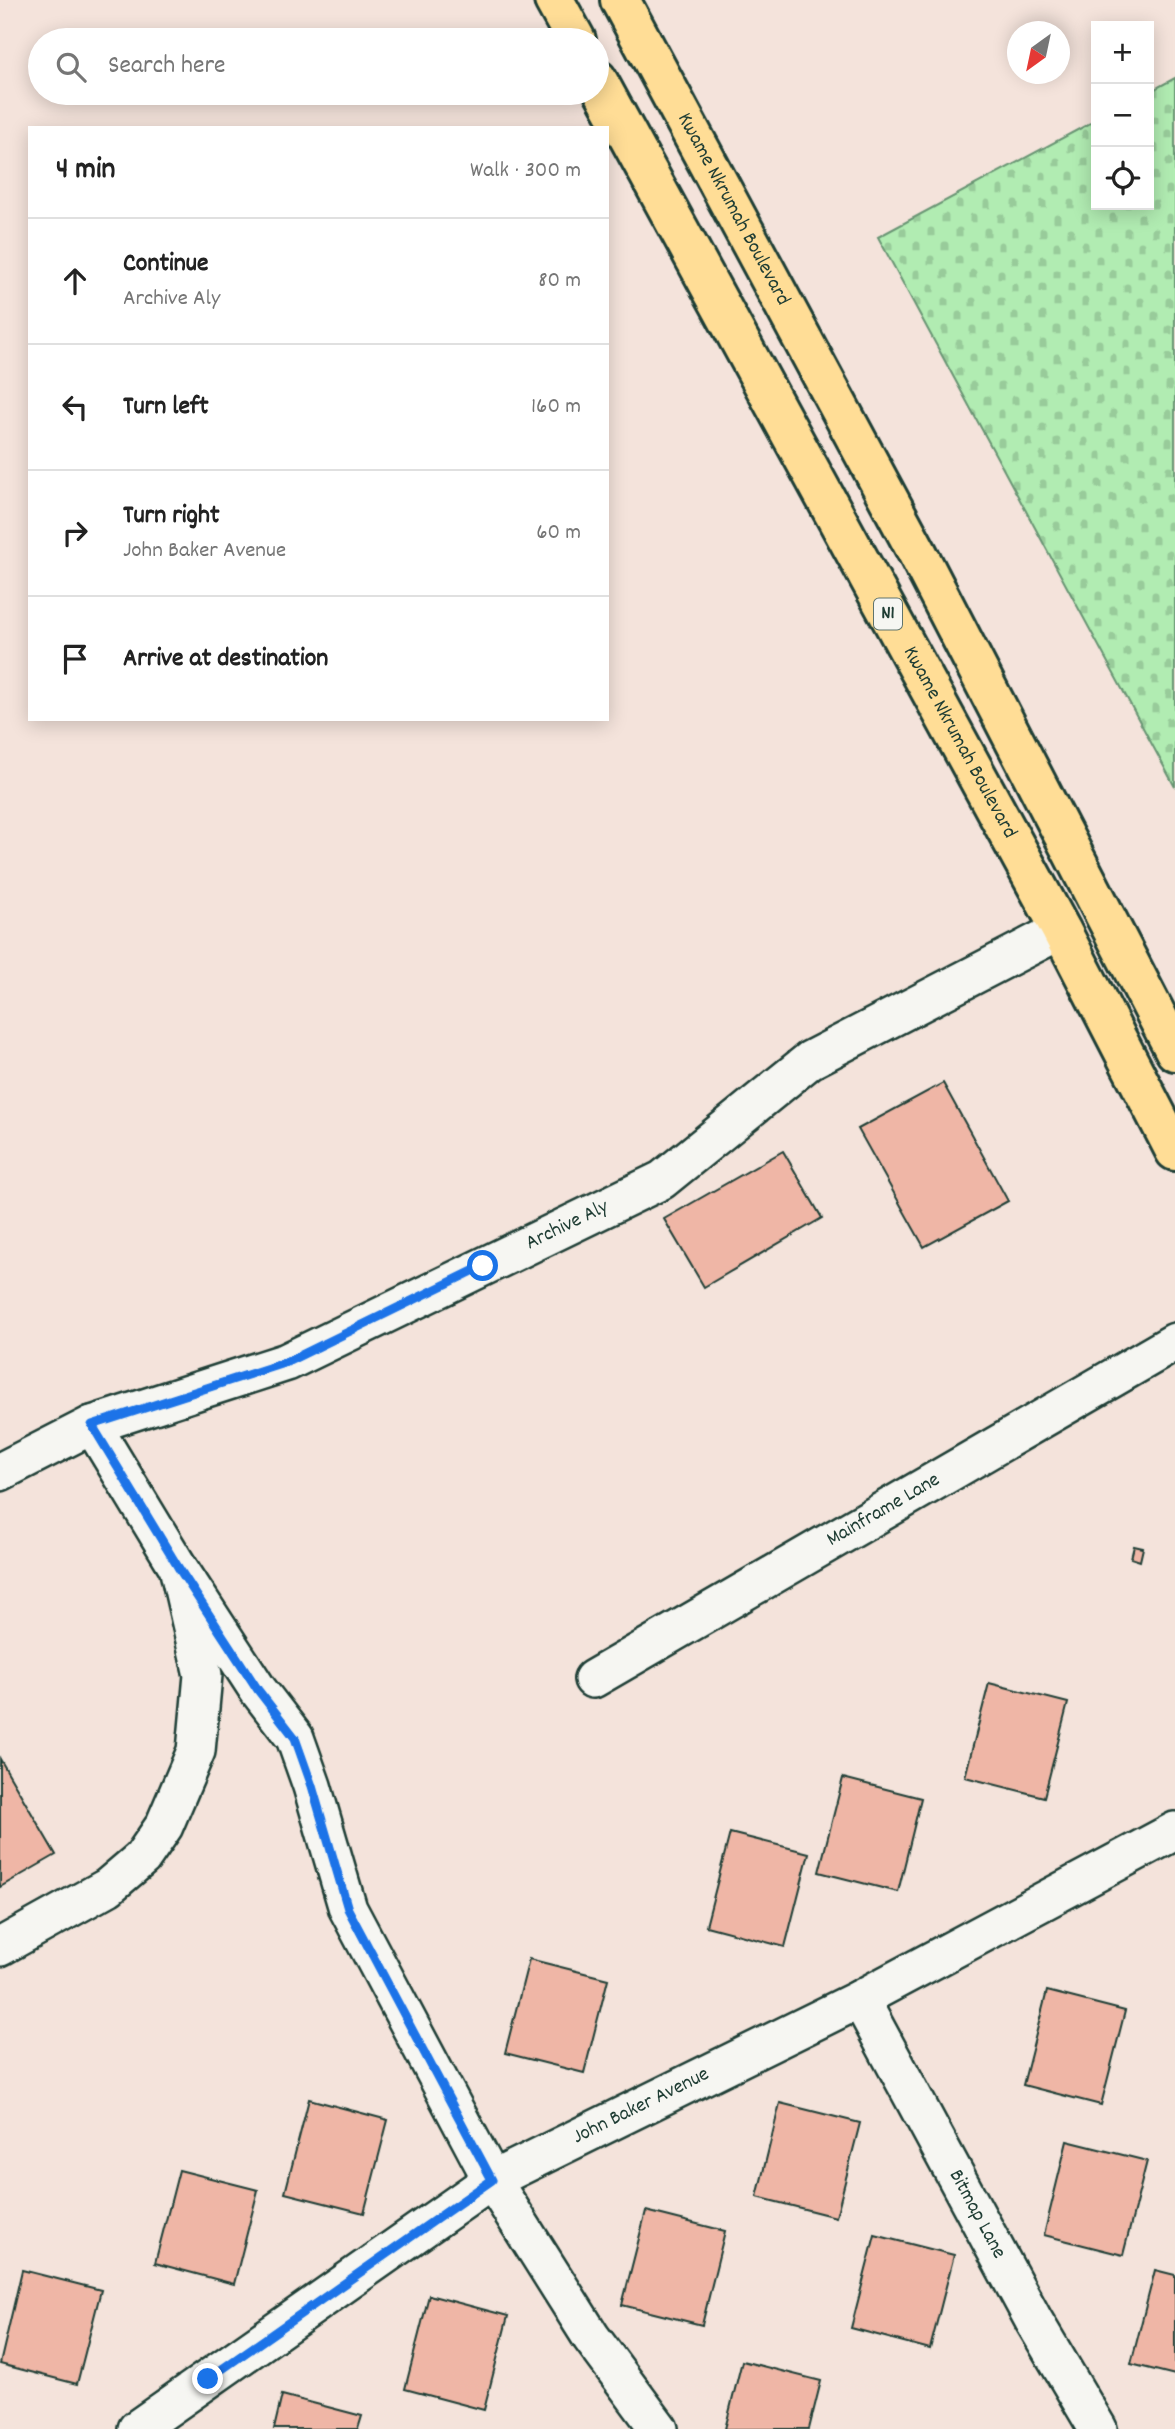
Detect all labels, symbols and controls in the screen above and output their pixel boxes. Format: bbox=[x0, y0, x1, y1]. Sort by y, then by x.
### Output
north arrow bbox=[1007, 21, 1070, 84]
map controls bbox=[1091, 21, 1154, 210]
button: + bbox=[1091, 21, 1154, 84]
search box bbox=[28, 28, 609, 105]
icon: search bbox=[52, 48, 90, 86]
text: Search here bbox=[108, 48, 226, 85]
button: − bbox=[1091, 84, 1154, 147]
street label: Kwame Nkrumah Boulevard bbox=[669, 108, 797, 311]
button: locate bbox=[1091, 147, 1154, 210]
text: 4 min bbox=[56, 150, 115, 193]
text: Walk · 300 m bbox=[470, 155, 581, 188]
text: Continue bbox=[123, 246, 208, 283]
icon: ahead bbox=[56, 262, 94, 300]
text: 80 m bbox=[538, 265, 581, 298]
text: Archive Aly bbox=[123, 283, 220, 316]
icon: left bbox=[56, 388, 94, 426]
text: Turn left bbox=[123, 389, 209, 426]
text: 160 m bbox=[531, 391, 581, 424]
text: Turn right bbox=[123, 498, 220, 535]
icon: right bbox=[56, 514, 94, 552]
text: 60 m bbox=[536, 517, 581, 550]
text: John Baker Avenue bbox=[123, 535, 286, 568]
road number: N1 bbox=[874, 598, 902, 629]
icon: arrive bbox=[56, 640, 94, 678]
text: Arrive at destination bbox=[123, 641, 328, 678]
street label: Kwame Nkrumah Boulevard bbox=[894, 641, 1024, 844]
street label: Archive Aly bbox=[521, 1193, 614, 1259]
route start bbox=[467, 1250, 498, 1281]
street label: Mainframe Lane bbox=[821, 1466, 946, 1555]
street label: John Baker Avenue bbox=[568, 2060, 715, 2153]
street label: Bitmap Lane bbox=[940, 2164, 1013, 2265]
route end bbox=[192, 2363, 223, 2394]

